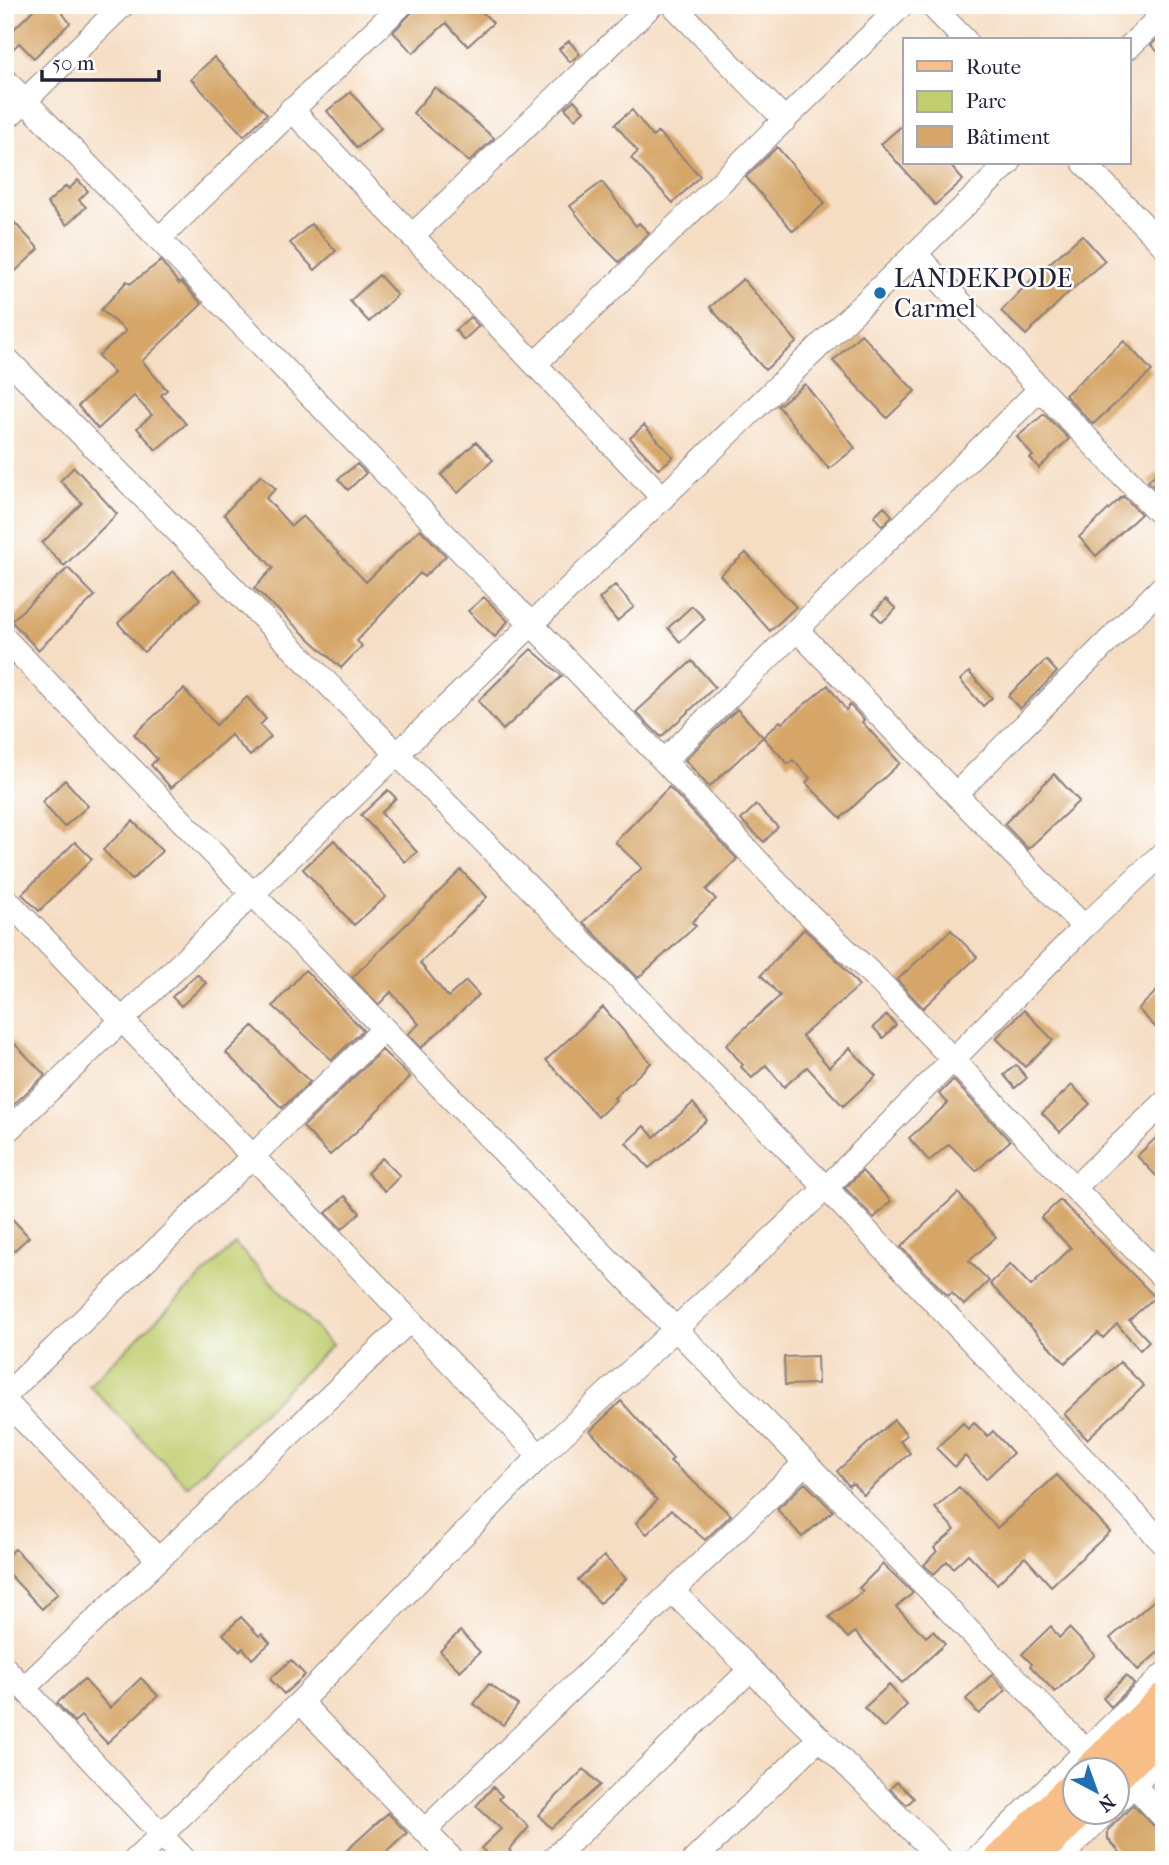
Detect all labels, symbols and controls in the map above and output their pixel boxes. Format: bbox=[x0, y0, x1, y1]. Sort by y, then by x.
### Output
scale bar bbox=[42, 38, 159, 82]
legend bbox=[903, 38, 1130, 164]
text: 50 m bbox=[52, 51, 95, 75]
text: Route bbox=[966, 55, 1021, 79]
text: Parc bbox=[966, 89, 1006, 113]
text: Bâtiment bbox=[966, 125, 1051, 149]
place label: LANDEKPODE Carmel bbox=[894, 263, 1072, 324]
marker: LANDEKPODE Carmel bbox=[872, 285, 888, 301]
north arrow bbox=[1060, 1756, 1130, 1826]
text: N bbox=[1093, 1790, 1119, 1816]

